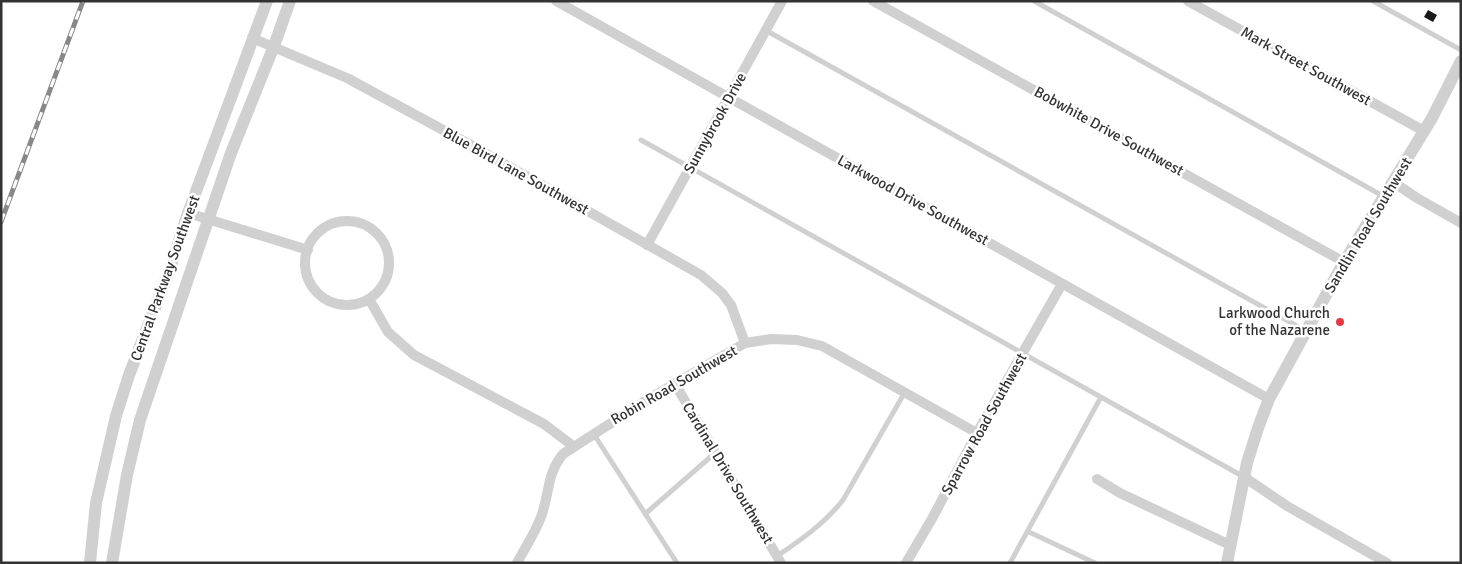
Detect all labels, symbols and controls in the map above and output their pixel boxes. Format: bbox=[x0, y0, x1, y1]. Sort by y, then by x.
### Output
street label: Mark Street Southwest bbox=[1238, 23, 1374, 109]
street label: Sunnybrook Drive bbox=[680, 69, 750, 177]
street label: Bobwhite Drive Southwest bbox=[1031, 82, 1187, 180]
street label: Blue Bird Lane Southwest bbox=[440, 123, 592, 219]
street label: Larkwood Drive Southwest bbox=[834, 151, 992, 249]
street label: Sandlin Road Southwest bbox=[1320, 154, 1416, 296]
street label: Central Parkway Southwest bbox=[127, 193, 203, 363]
place label: Larkwood Church of the Nazarene bbox=[1218, 304, 1330, 339]
marker: Larkwood Church of the Nazarene bbox=[1334, 316, 1346, 328]
street label: Robin Road Southwest bbox=[608, 341, 740, 429]
street label: Sparrow Road Southwest bbox=[938, 350, 1030, 498]
street label: Cardinal Drive Southwest bbox=[679, 399, 777, 547]

